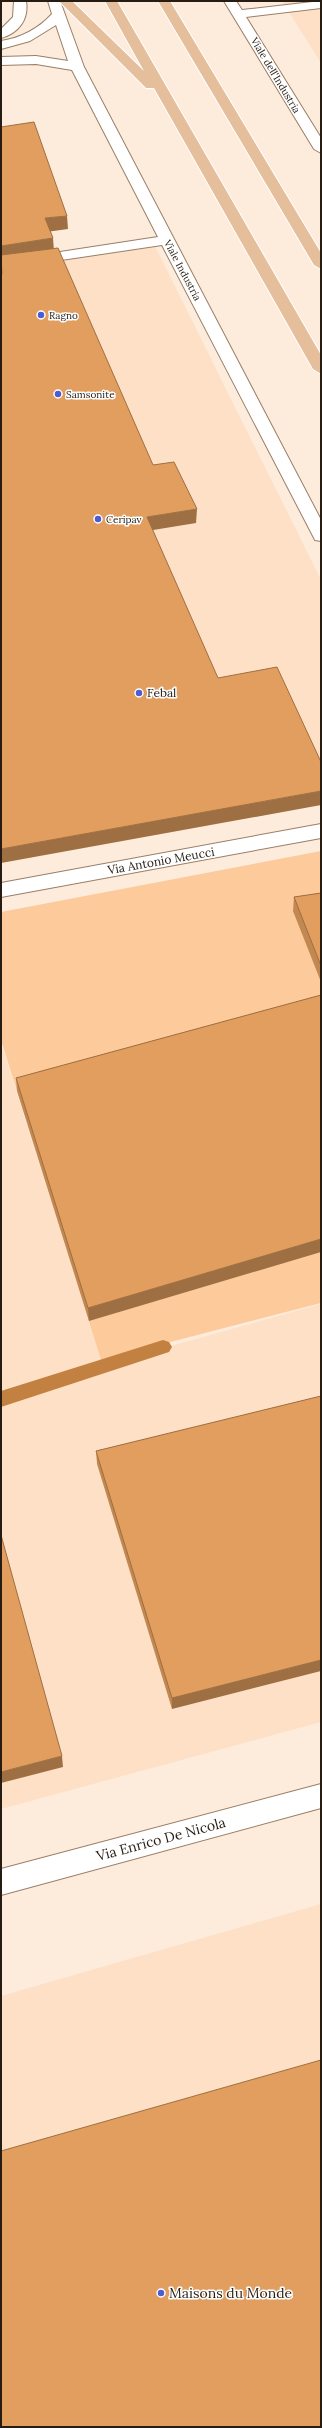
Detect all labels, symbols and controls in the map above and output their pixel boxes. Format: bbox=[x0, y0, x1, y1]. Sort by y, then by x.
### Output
street label: Viale dell'Industria bbox=[247, 34, 303, 116]
street label: Viale Industria bbox=[161, 237, 204, 303]
place label: Ragno bbox=[49, 309, 78, 322]
marker: Ragno bbox=[36, 310, 46, 320]
place label: Samsonite bbox=[66, 388, 115, 401]
marker: Samsonite bbox=[53, 389, 63, 399]
place label: Ceripav bbox=[106, 513, 143, 526]
marker: Ceripav bbox=[93, 514, 103, 524]
place label: Febal bbox=[147, 685, 176, 700]
marker: Febal bbox=[134, 688, 144, 698]
street label: Via Antonio Meucci bbox=[105, 844, 216, 877]
street label: Via Enrico De Nicola bbox=[93, 1813, 228, 1865]
place label: Maisons du Monde bbox=[169, 2284, 293, 2302]
marker: Maisons du Monde bbox=[156, 2288, 166, 2298]

